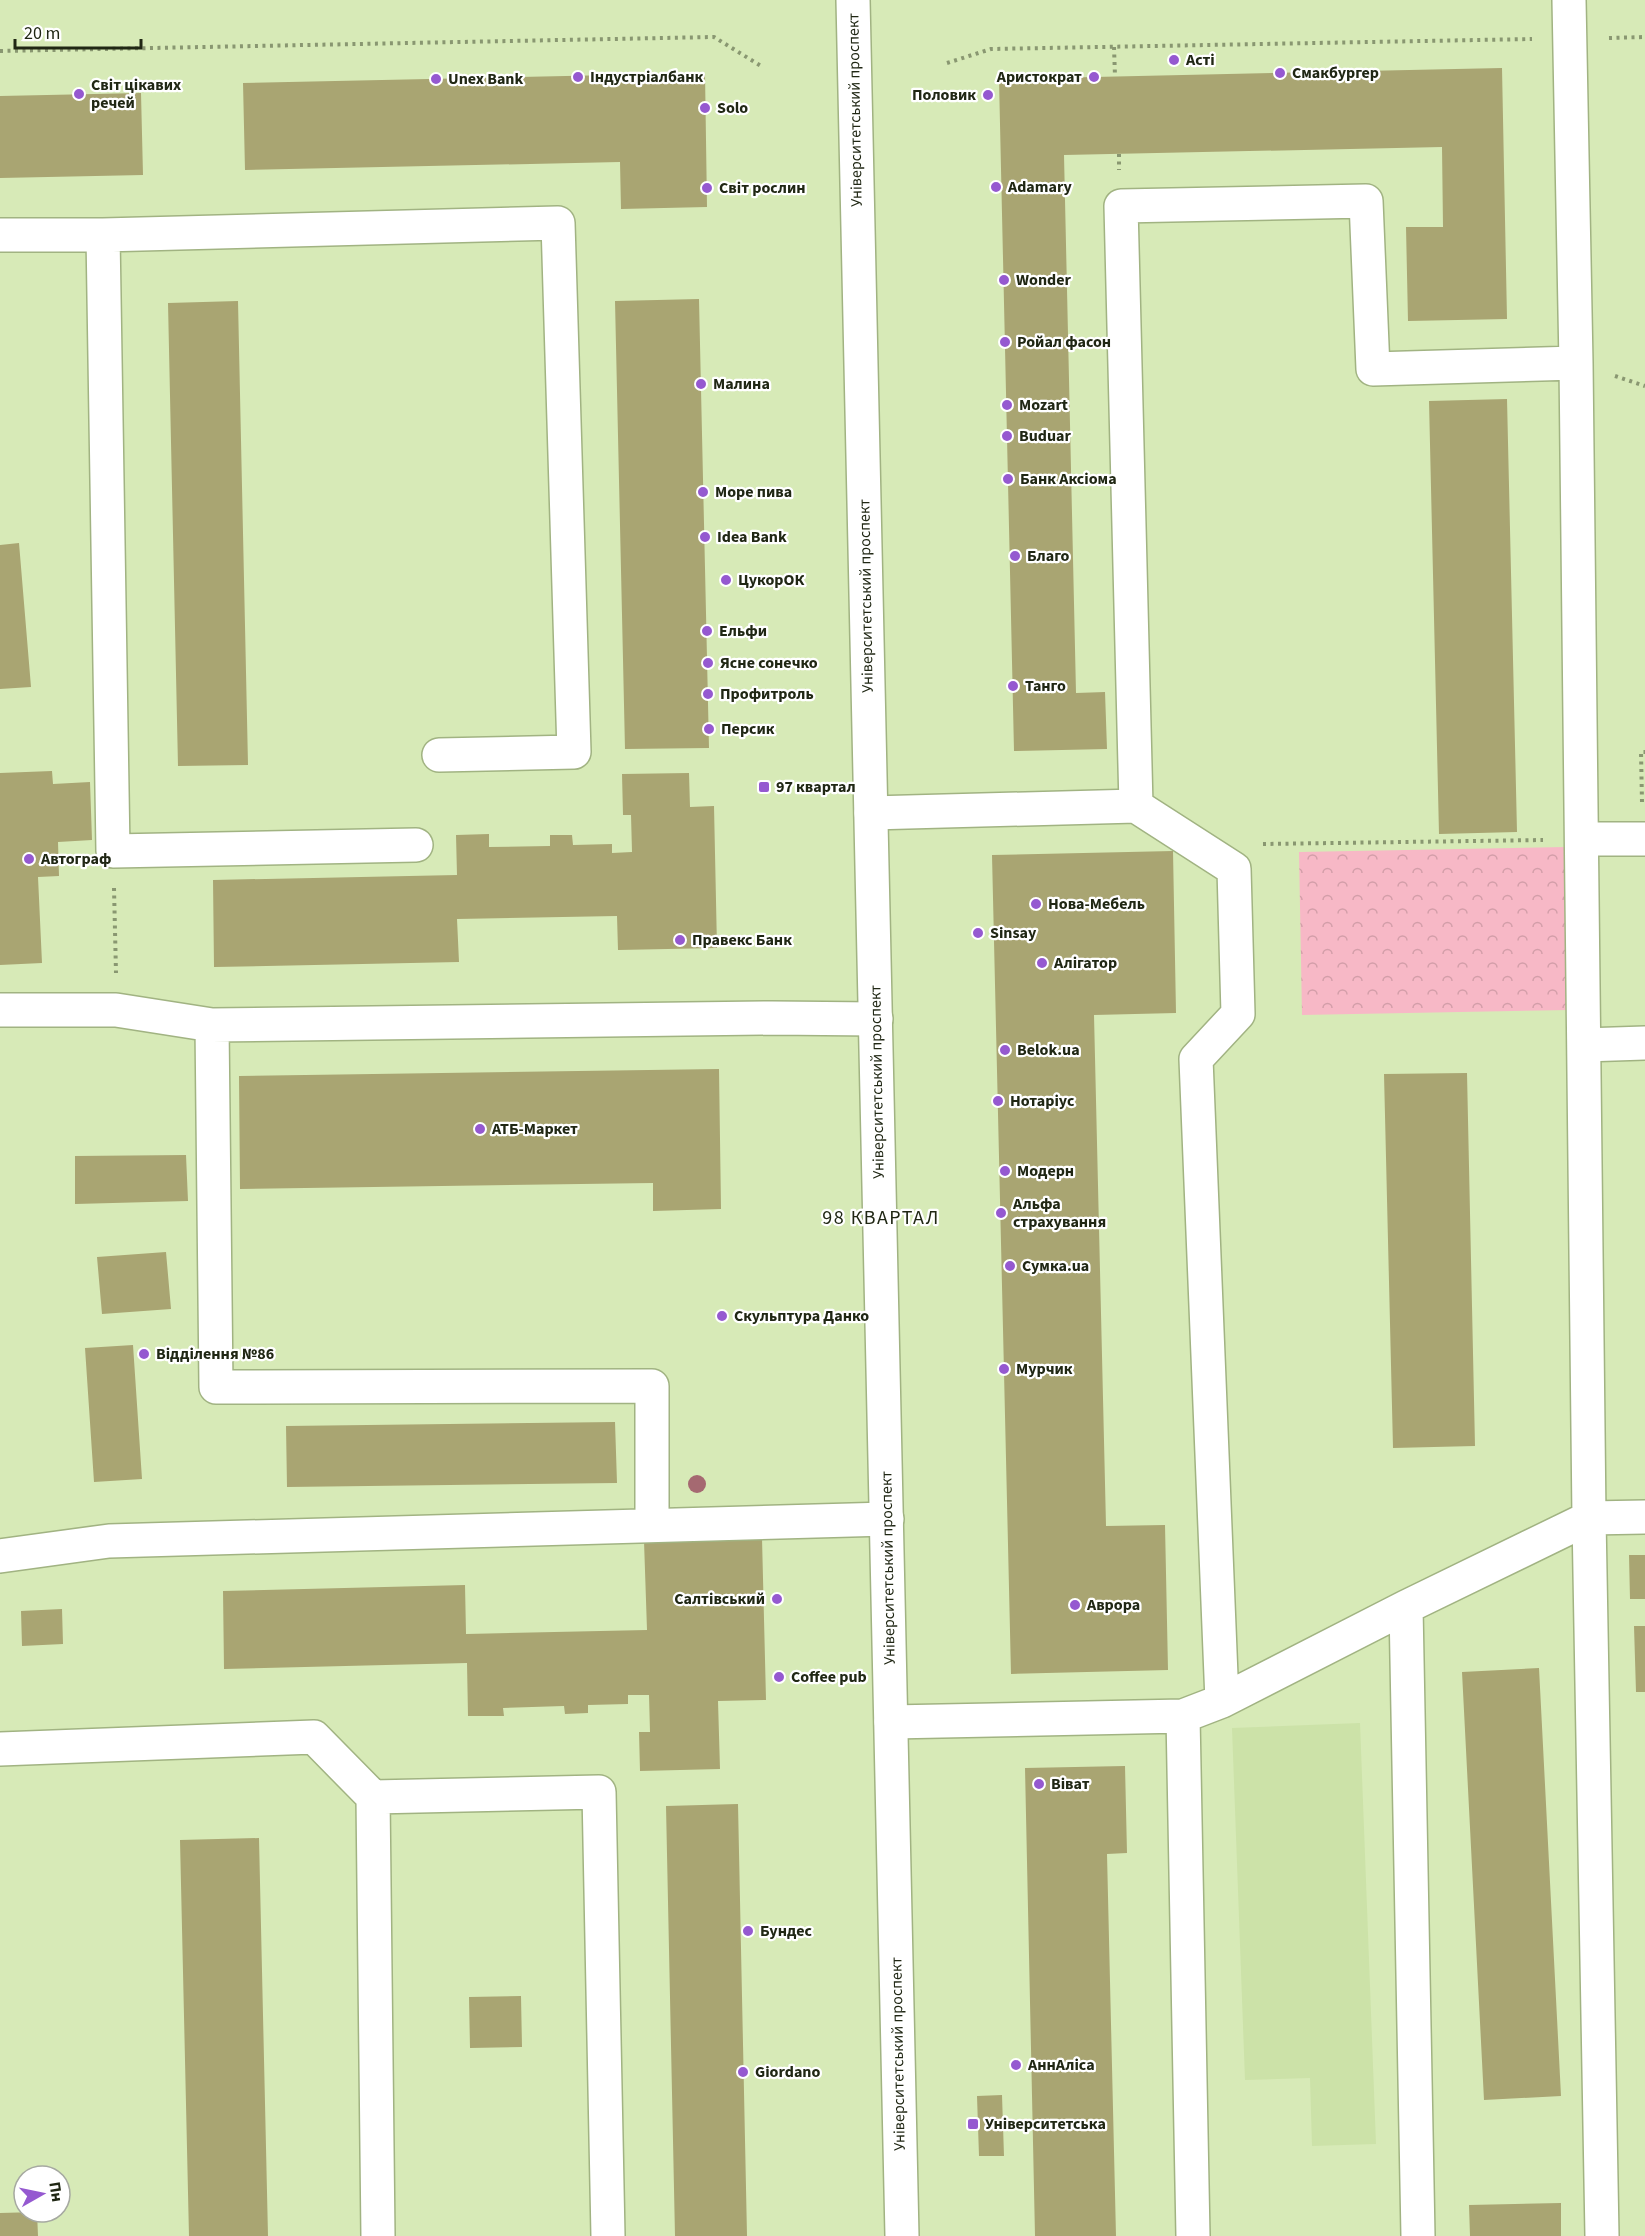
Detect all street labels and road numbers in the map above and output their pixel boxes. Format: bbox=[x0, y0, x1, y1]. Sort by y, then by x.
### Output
street label: Університетський проспект bbox=[842, 13, 868, 207]
street label: Університетський проспект bbox=[853, 499, 879, 693]
street label: Університетський проспект bbox=[864, 985, 890, 1179]
street label: Університетський проспект bbox=[875, 1471, 901, 1665]
street label: Університетський проспект bbox=[885, 1957, 911, 2151]

